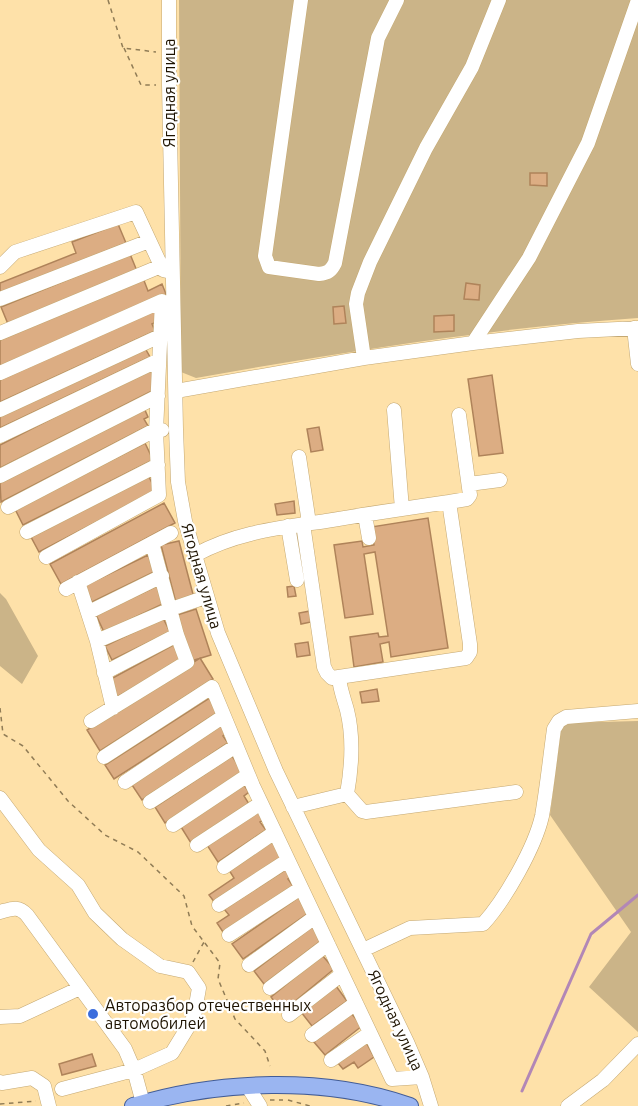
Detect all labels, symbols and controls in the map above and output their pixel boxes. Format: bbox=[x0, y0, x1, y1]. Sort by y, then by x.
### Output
street label: Ягодная улица bbox=[160, 39, 178, 147]
street label: Ягодная улица bbox=[178, 521, 226, 631]
street label: Ягодная улица bbox=[365, 967, 427, 1073]
place label: Авторазбор отечественных автомобилей bbox=[105, 996, 311, 1032]
marker: Авторазбор отечественных автомобилей bbox=[86, 1007, 100, 1021]

